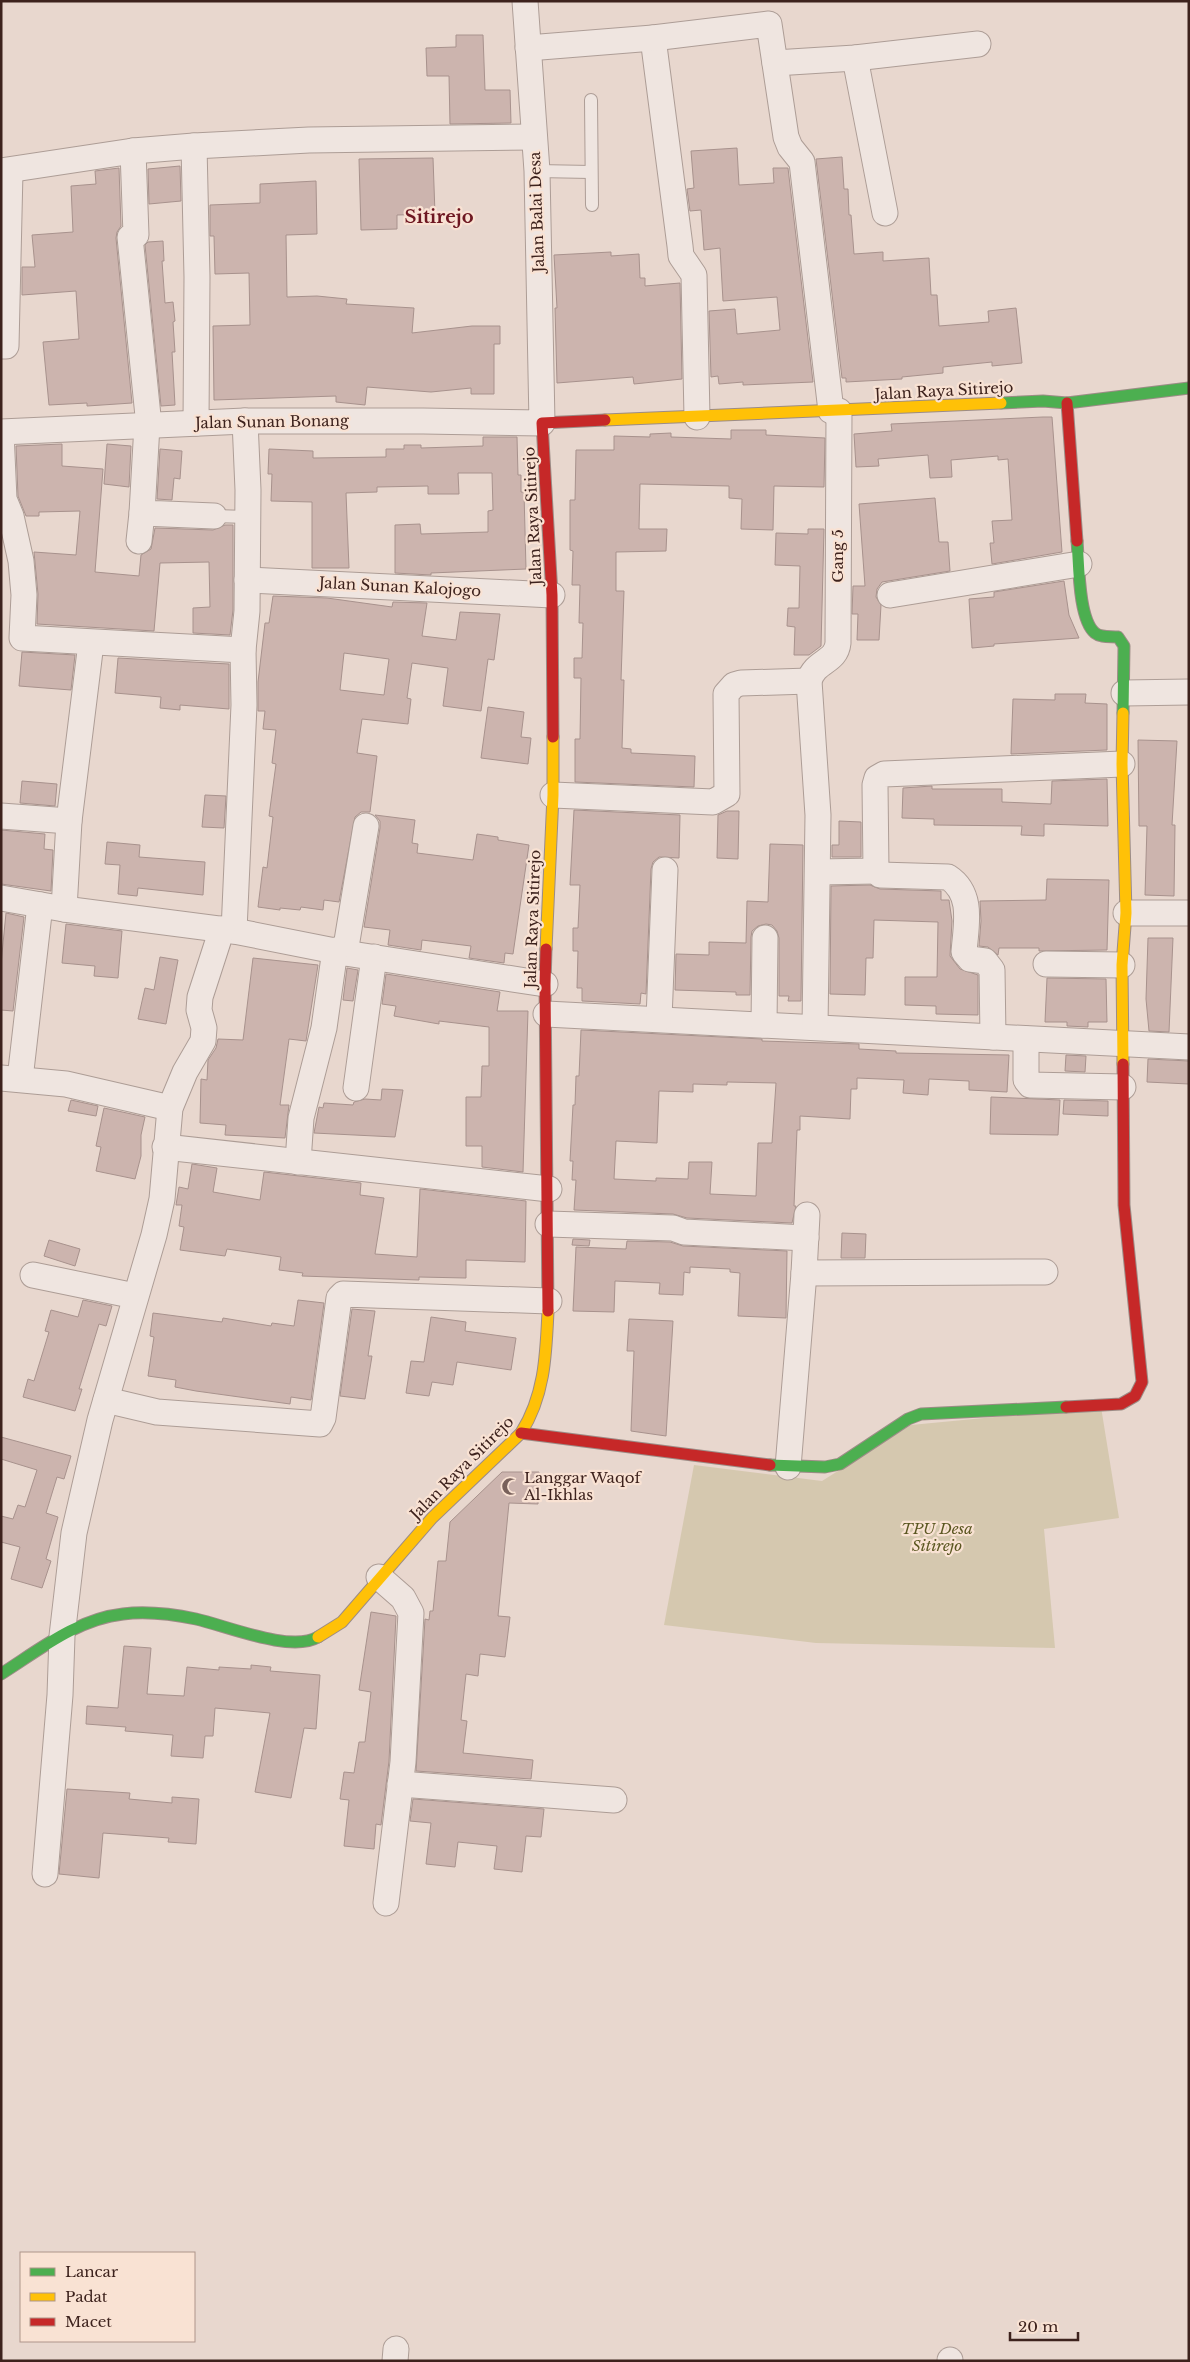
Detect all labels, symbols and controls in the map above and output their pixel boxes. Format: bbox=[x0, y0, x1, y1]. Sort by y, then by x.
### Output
street label: Jalan Balai Desa bbox=[525, 151, 548, 275]
district label: Sitirejo bbox=[404, 206, 474, 228]
street label: Jalan Raya Sitirejo bbox=[872, 377, 1014, 404]
street label: Jalan Sunan Bonang bbox=[193, 411, 350, 432]
street label: Jalan Raya Sitirejo bbox=[519, 446, 546, 588]
street label: Gang 5 bbox=[828, 529, 847, 583]
street label: Jalan Sunan Kalojogo bbox=[316, 573, 482, 600]
street label: Jalan Raya Sitirejo bbox=[521, 849, 544, 991]
street label: Jalan Raya Sitirejo bbox=[404, 1412, 518, 1525]
place label: Langgar Waqof Al-Ikhlas bbox=[523, 1468, 643, 1504]
mosque icon: Langgar Waqof Al-Ikhlas bbox=[500, 1477, 520, 1497]
park label: TPU Desa Sitirejo bbox=[901, 1519, 973, 1555]
legend bbox=[20, 2252, 195, 2342]
text: Lancar bbox=[65, 2262, 119, 2281]
text: Padat bbox=[65, 2287, 108, 2306]
scale bar bbox=[1010, 2310, 1078, 2342]
text: Macet bbox=[65, 2312, 112, 2331]
text: 20 m bbox=[1018, 2317, 1058, 2336]

